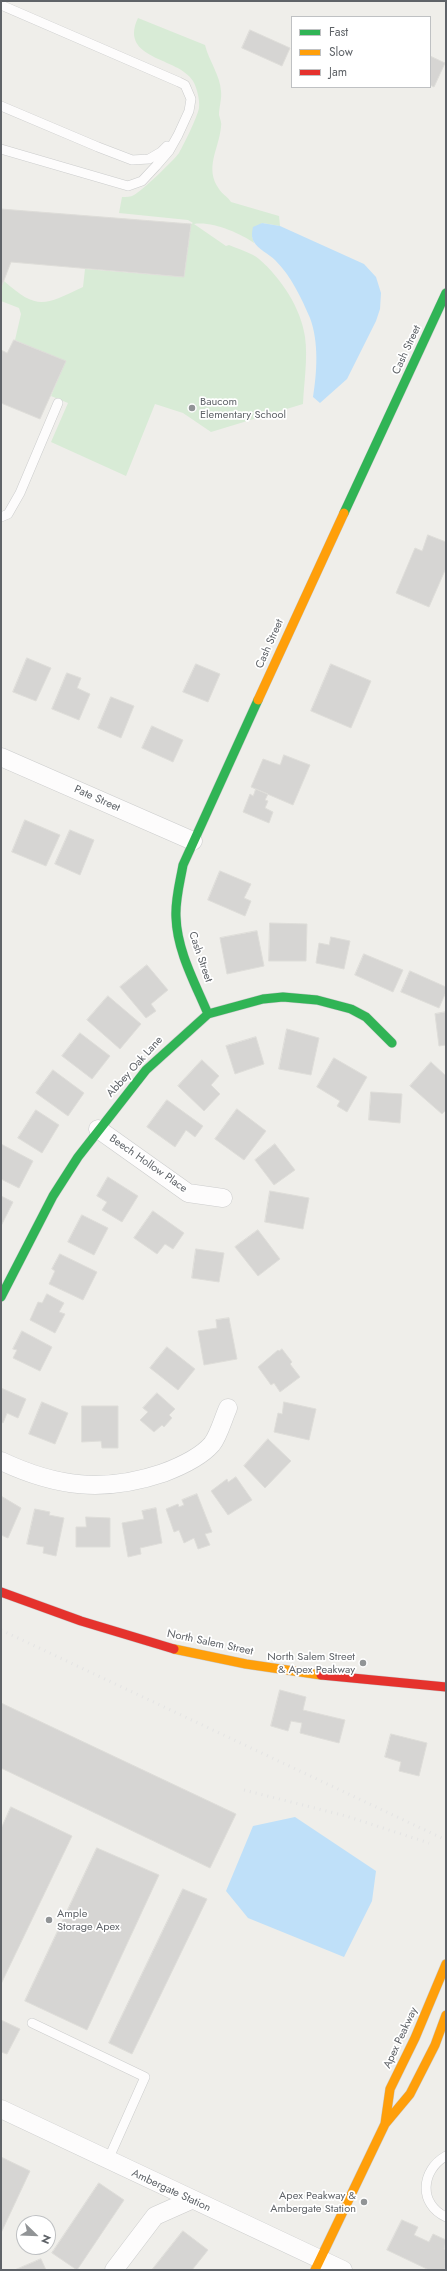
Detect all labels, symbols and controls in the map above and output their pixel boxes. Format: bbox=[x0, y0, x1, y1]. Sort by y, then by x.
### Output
legend bbox=[291, 16, 431, 88]
text: Fast bbox=[329, 23, 348, 41]
text: Slow bbox=[329, 43, 353, 61]
text: Jam bbox=[329, 63, 347, 81]
street label: Cash Street bbox=[390, 323, 424, 377]
place label: Baucom Elementary School bbox=[200, 395, 286, 421]
marker: Baucom Elementary School bbox=[187, 403, 197, 413]
street label: Cash Street bbox=[253, 617, 287, 671]
street label: Pate Street bbox=[72, 783, 122, 815]
street label: Cash Street bbox=[185, 930, 215, 984]
street label: Abbey Oak Lane bbox=[104, 1034, 166, 1100]
street label: Beech Hollow Place bbox=[106, 1132, 190, 1196]
street label: North Salem Street bbox=[166, 1627, 254, 1659]
place label: North Salem Street & Apex Peakway bbox=[267, 1650, 355, 1676]
marker: North Salem Street & Apex Peakway bbox=[358, 1658, 368, 1668]
place label: Ample Storage Apex bbox=[57, 1907, 120, 1933]
marker: Ample Storage Apex bbox=[44, 1915, 54, 1925]
street label: Apex Peakway bbox=[381, 2005, 421, 2071]
street label: Ambergate Station bbox=[129, 2167, 213, 2215]
place label: Apex Peakway & Ambergate Station bbox=[270, 2189, 356, 2215]
marker: Apex Peakway & Ambergate Station bbox=[359, 2197, 369, 2207]
north arrow bbox=[16, 2215, 56, 2255]
text: N bbox=[37, 2232, 55, 2246]

